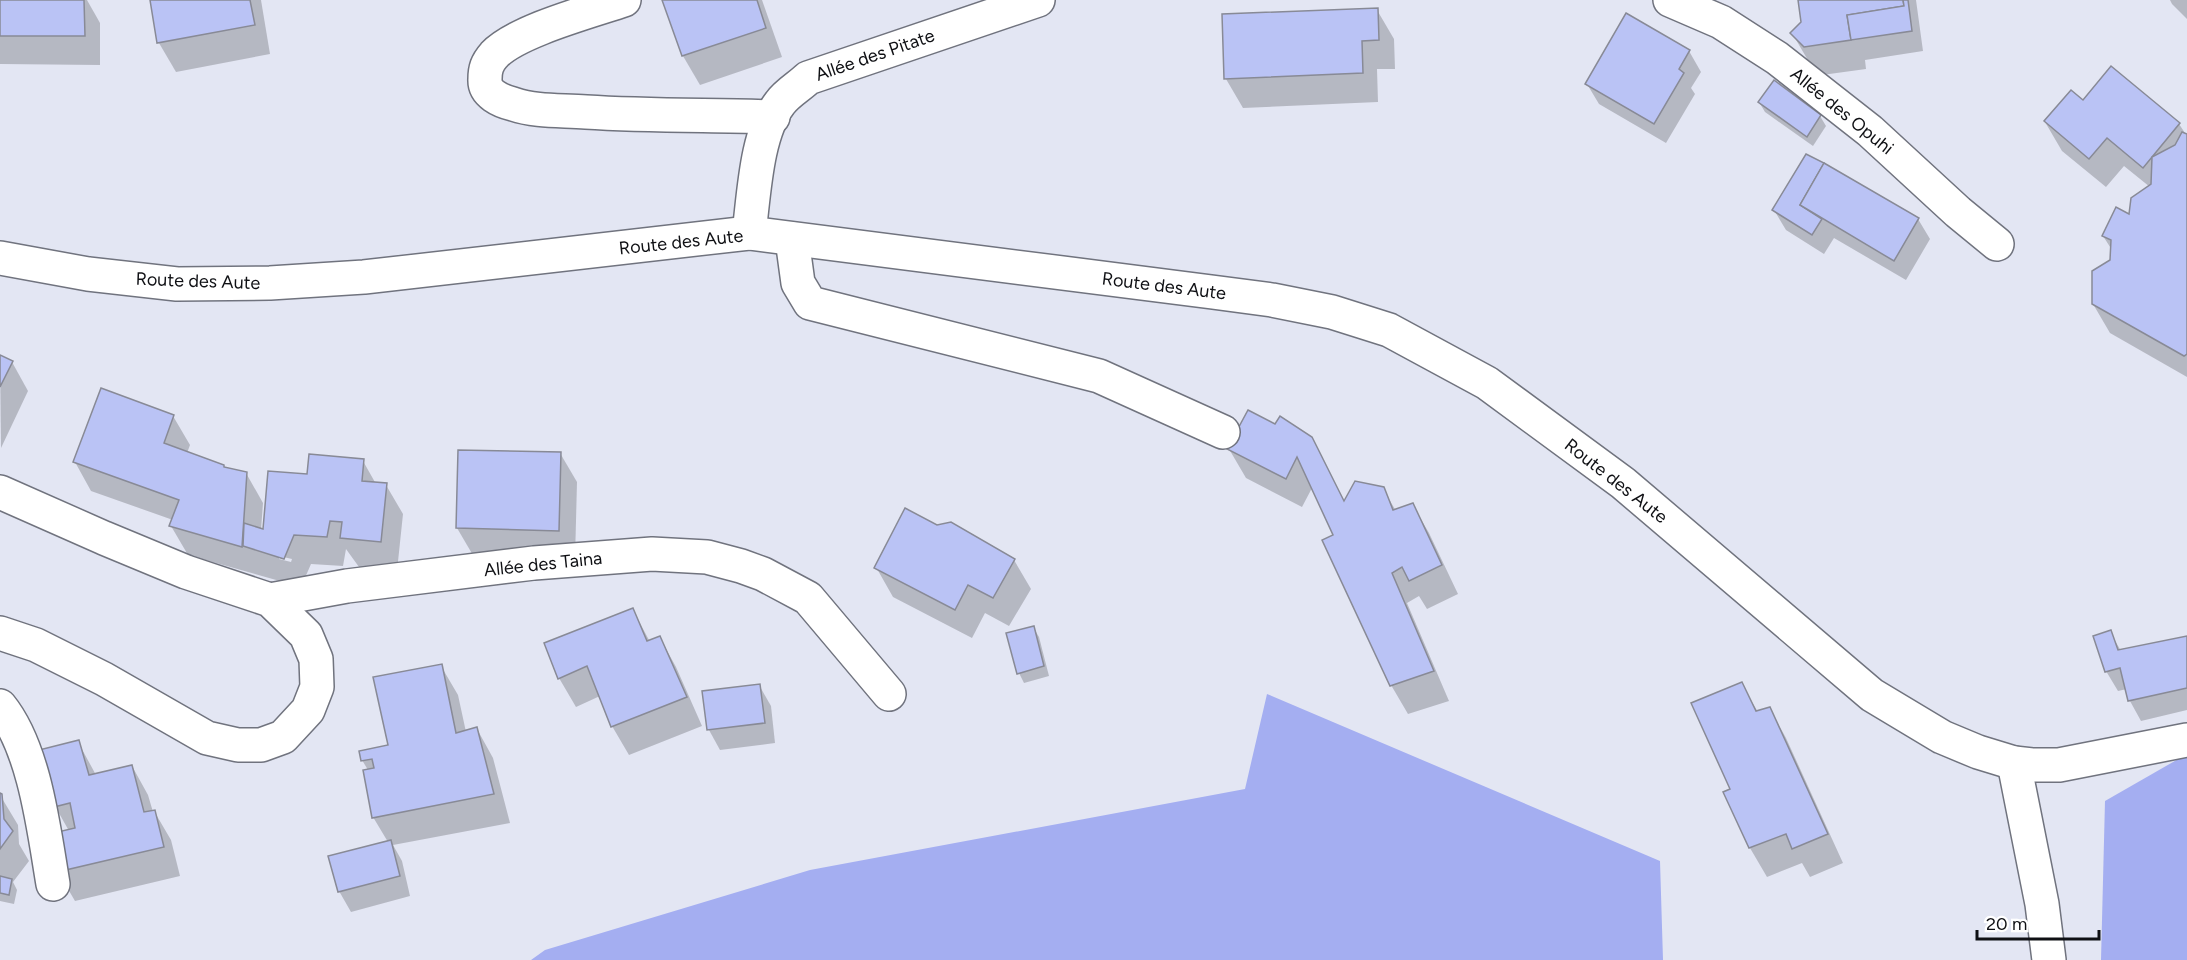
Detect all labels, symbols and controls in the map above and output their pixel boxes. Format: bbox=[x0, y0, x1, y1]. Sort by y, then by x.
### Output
street label: Allée des Pitate bbox=[813, 24, 938, 86]
street label: Allée des Opuhi bbox=[1786, 63, 1898, 159]
street label: Route des Aute bbox=[618, 225, 744, 259]
street label: Route des Aute bbox=[1101, 267, 1227, 305]
street label: Route des Aute bbox=[135, 268, 261, 294]
street label: Route des Aute bbox=[1560, 434, 1672, 528]
street label: Allée des Taina bbox=[483, 547, 603, 581]
scale bar bbox=[1977, 903, 2098, 941]
text: 20 m bbox=[1986, 913, 2027, 935]

